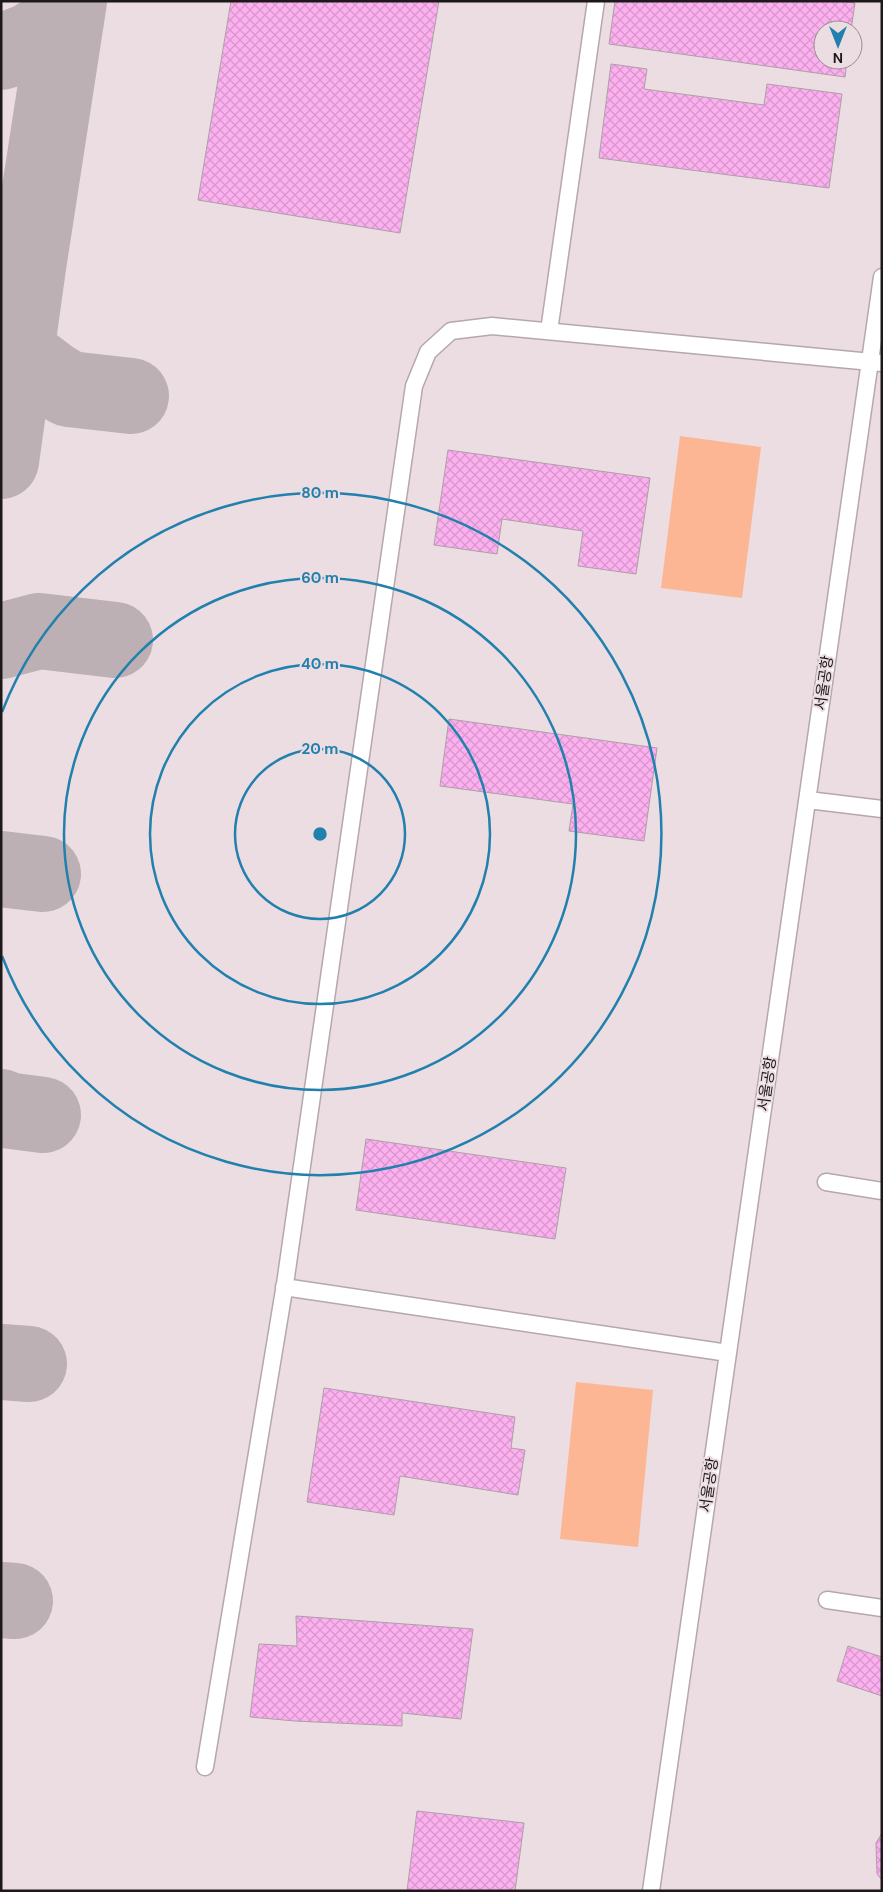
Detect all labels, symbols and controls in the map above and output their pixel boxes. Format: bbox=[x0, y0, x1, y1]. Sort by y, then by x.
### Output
north arrow bbox=[813, 20, 863, 70]
text: N bbox=[833, 49, 843, 67]
text: 80 m bbox=[301, 483, 339, 503]
text: 60 m bbox=[301, 568, 339, 588]
text: 40 m bbox=[301, 654, 339, 674]
street label: 서울공항 bbox=[810, 654, 838, 712]
text: 20 m bbox=[302, 739, 338, 759]
centre of rings bbox=[311, 825, 329, 843]
street label: 서울공항 bbox=[753, 1055, 781, 1113]
street label: 서울공항 bbox=[695, 1456, 723, 1514]

